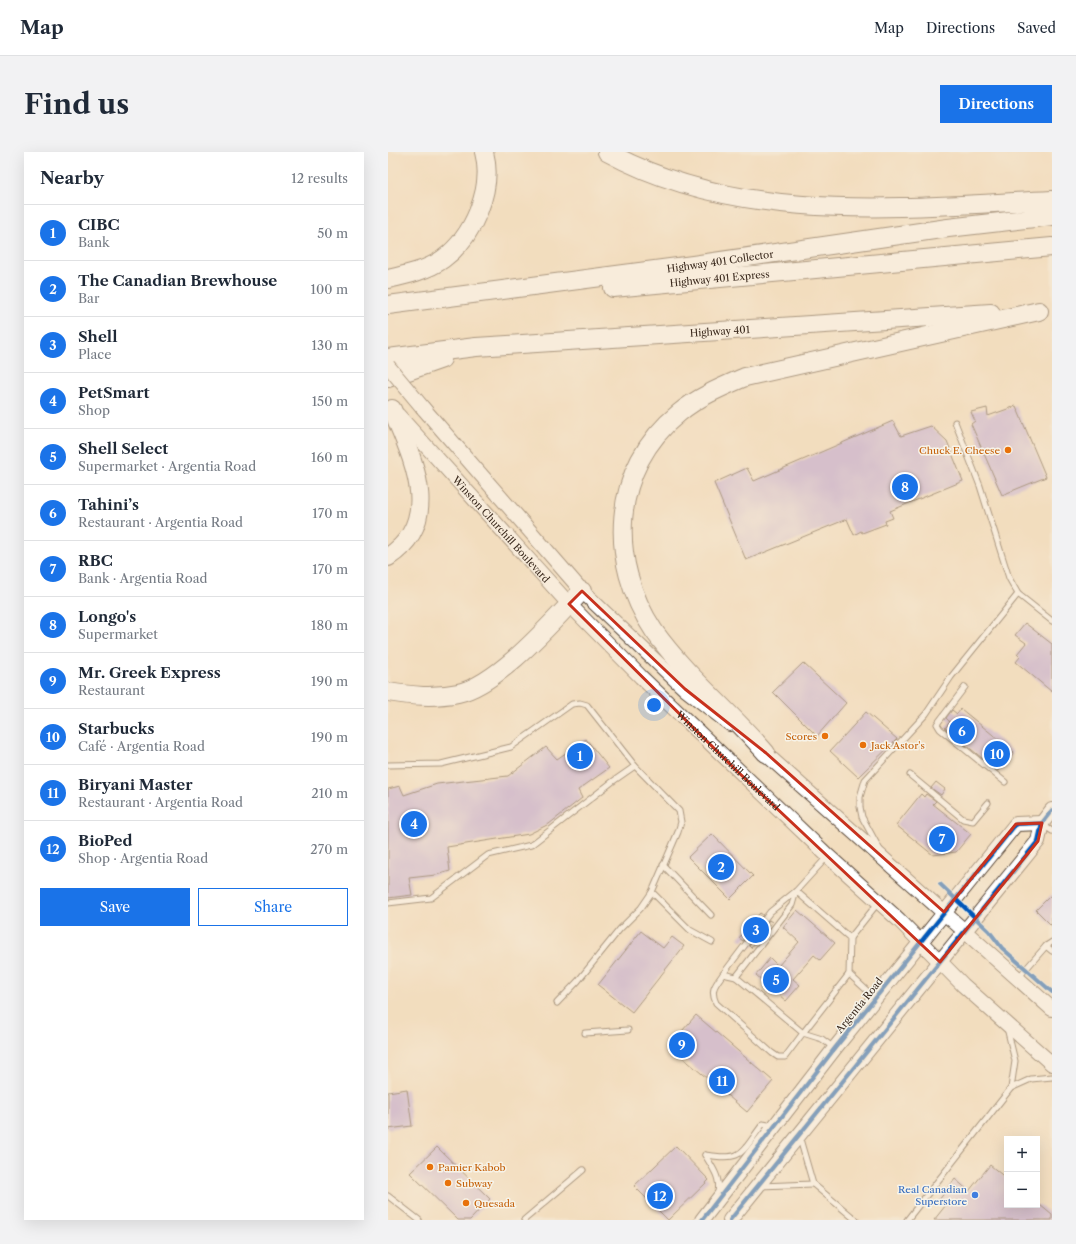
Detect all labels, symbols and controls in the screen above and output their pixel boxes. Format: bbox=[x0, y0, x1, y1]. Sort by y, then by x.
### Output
text: Map bbox=[20, 16, 64, 39]
text: Map bbox=[874, 19, 904, 37]
text: Directions bbox=[926, 19, 995, 37]
text: Saved bbox=[1017, 19, 1056, 37]
button: Directions bbox=[940, 85, 1052, 123]
text: Find us bbox=[24, 87, 129, 121]
text: Nearby bbox=[40, 168, 104, 188]
text: 12 results bbox=[291, 170, 348, 186]
text: CIBC bbox=[78, 215, 120, 234]
text: 1 bbox=[50, 225, 56, 241]
text: 50 m bbox=[317, 225, 348, 241]
text: Bank bbox=[78, 234, 110, 250]
street label: Highway 401 Collector bbox=[666, 247, 775, 275]
street label: Highway 401 Express bbox=[669, 267, 770, 290]
text: The Canadian Brewhouse bbox=[78, 271, 277, 290]
text: 2 bbox=[49, 281, 57, 297]
text: 100 m bbox=[310, 281, 348, 297]
text: Bar bbox=[78, 290, 99, 306]
street label: Highway 401 bbox=[689, 323, 751, 340]
text: Shell bbox=[78, 327, 117, 346]
text: 3 bbox=[49, 337, 57, 353]
text: 130 m bbox=[312, 337, 348, 353]
text: Place bbox=[78, 346, 111, 362]
text: PetSmart bbox=[78, 383, 150, 402]
text: 4 bbox=[49, 393, 57, 409]
text: 150 m bbox=[312, 393, 348, 409]
text: Shop bbox=[78, 402, 110, 418]
text: Shell Select bbox=[78, 439, 168, 458]
place label: Chuck E. Cheese bbox=[919, 444, 1000, 457]
marker: Chuck E. Cheese bbox=[1003, 445, 1013, 455]
text: 5 bbox=[49, 449, 57, 465]
text: 160 m bbox=[311, 449, 348, 465]
text: Supermarket · Argentia Road bbox=[78, 458, 256, 474]
pin: 8 bbox=[892, 472, 918, 502]
street label: Winston Churchill Boulevard bbox=[449, 473, 552, 585]
text: Tahini’s bbox=[78, 495, 139, 514]
text: 6 bbox=[49, 505, 57, 521]
text: 170 m bbox=[312, 505, 348, 521]
text: Restaurant · Argentia Road bbox=[78, 514, 243, 530]
text: RBC bbox=[78, 551, 113, 570]
text: 7 bbox=[50, 561, 56, 577]
text: 170 m bbox=[312, 561, 348, 577]
text: Bank · Argentia Road bbox=[78, 570, 208, 586]
text: Longo's bbox=[78, 607, 136, 626]
text: 8 bbox=[49, 617, 57, 633]
text: 180 m bbox=[311, 617, 348, 633]
text: Supermarket bbox=[78, 626, 158, 642]
text: Mr. Greek Express bbox=[78, 663, 221, 682]
text: 9 bbox=[49, 673, 57, 689]
text: 190 m bbox=[311, 673, 348, 689]
text: Restaurant bbox=[78, 682, 145, 698]
your location bbox=[644, 695, 664, 715]
street label: Winston Churchill Boulevard bbox=[672, 707, 782, 813]
pin: 6 bbox=[949, 716, 975, 746]
text: Starbucks bbox=[78, 719, 154, 738]
text: 10 bbox=[46, 729, 60, 745]
text: 190 m bbox=[311, 729, 348, 745]
place label: Scores bbox=[786, 730, 817, 743]
marker: Scores bbox=[820, 731, 830, 741]
text: Café · Argentia Road bbox=[78, 738, 205, 754]
place label: Jack Astor's bbox=[869, 739, 925, 752]
pin: 10 bbox=[984, 739, 1010, 769]
marker: Jack Astor's bbox=[858, 740, 868, 750]
pin: 1 bbox=[567, 741, 593, 771]
text: Biryani Master bbox=[78, 775, 193, 794]
text: 11 bbox=[47, 785, 59, 801]
text: 210 m bbox=[311, 785, 348, 801]
text: Restaurant · Argentia Road bbox=[78, 794, 243, 810]
pin: 4 bbox=[401, 809, 427, 839]
pin: 7 bbox=[929, 824, 955, 854]
text: BioPed bbox=[78, 831, 133, 850]
text: 12 bbox=[46, 841, 60, 857]
text: 270 m bbox=[310, 841, 348, 857]
text: Shop · Argentia Road bbox=[78, 850, 208, 866]
pin: 2 bbox=[708, 852, 734, 882]
button: Save bbox=[40, 888, 190, 926]
button: Share bbox=[198, 888, 348, 926]
pin: 3 bbox=[743, 915, 769, 945]
pin: 5 bbox=[763, 965, 789, 995]
street label: Argentia Road bbox=[832, 975, 886, 1037]
pin: 9 bbox=[669, 1030, 695, 1060]
pin: 11 bbox=[709, 1066, 735, 1096]
map controls bbox=[1004, 1136, 1040, 1208]
button: + bbox=[1004, 1136, 1040, 1172]
place label: Pamier Kabob bbox=[438, 1161, 506, 1174]
marker: Pamier Kabob bbox=[425, 1162, 435, 1172]
button: − bbox=[1004, 1172, 1040, 1208]
place label: Subway bbox=[456, 1177, 493, 1190]
marker: Subway bbox=[443, 1178, 453, 1188]
pin: 12 bbox=[647, 1181, 673, 1211]
place label: Real Canadian Superstore bbox=[898, 1183, 968, 1208]
marker: Real Canadian Superstore bbox=[970, 1190, 980, 1200]
place label: Quesada bbox=[474, 1197, 516, 1210]
marker: Quesada bbox=[461, 1198, 471, 1208]

